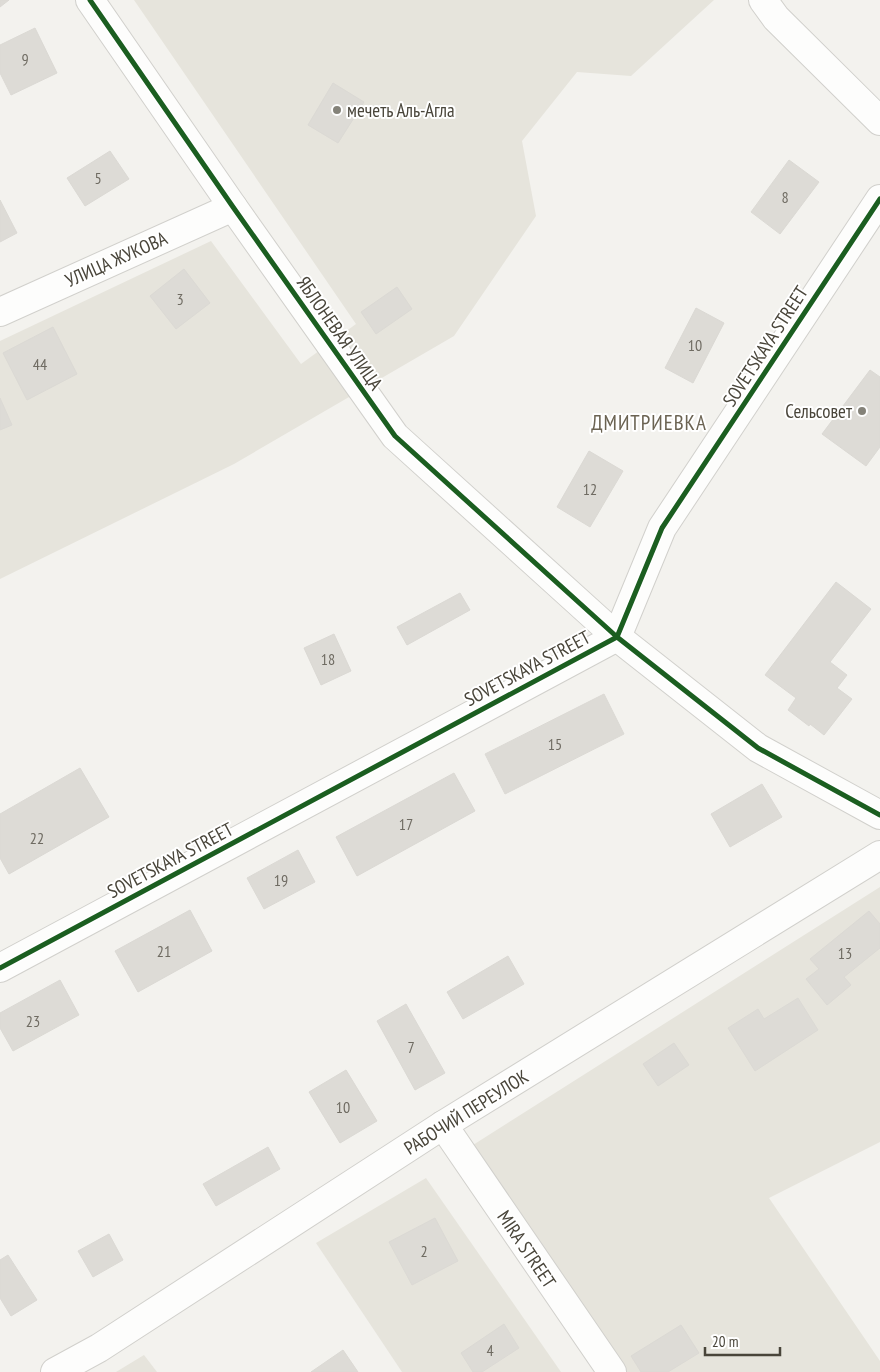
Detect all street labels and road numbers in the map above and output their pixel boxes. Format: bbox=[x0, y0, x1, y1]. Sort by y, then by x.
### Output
street label: УЛИЦА ЖУКОВА bbox=[61, 226, 171, 292]
street label: ЯБЛОНЕВАЯ УЛИЦА bbox=[292, 271, 388, 395]
street label: SOVETSKAYA STREET bbox=[717, 281, 813, 411]
street label: SOVETSKAYA STREET bbox=[460, 625, 594, 711]
street label: SOVETSKAYA STREET bbox=[103, 817, 237, 903]
street label: РАБОЧИЙ ПЕРЕУЛОК bbox=[399, 1064, 533, 1160]
street label: MIRA STREET bbox=[492, 1206, 562, 1293]

